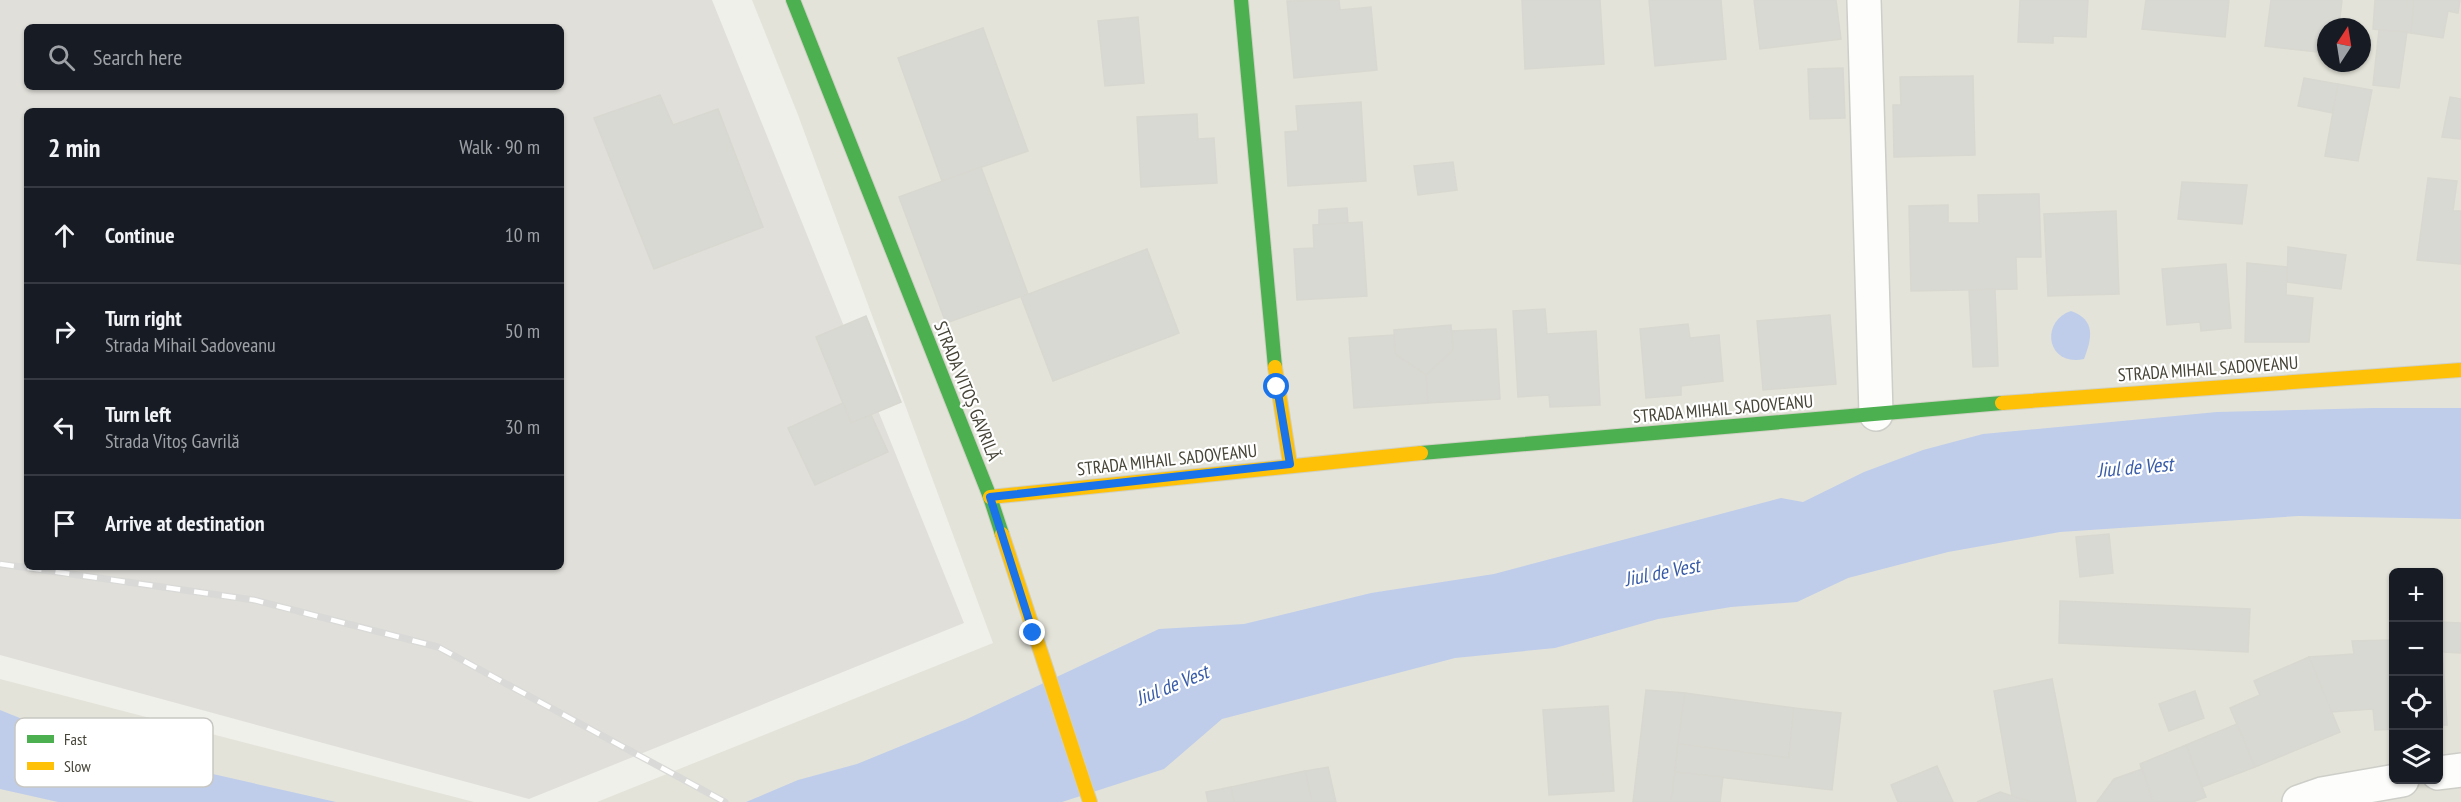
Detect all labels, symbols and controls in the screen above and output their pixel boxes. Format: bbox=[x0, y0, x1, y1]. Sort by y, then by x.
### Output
north arrow bbox=[2317, 18, 2371, 72]
search box bbox=[24, 24, 564, 90]
icon: search bbox=[45, 41, 78, 74]
text: Search here bbox=[93, 43, 182, 71]
text: 2 min bbox=[48, 131, 101, 164]
text: Walk · 90 m bbox=[459, 134, 540, 160]
icon: ahead bbox=[48, 219, 81, 252]
text: Continue bbox=[105, 221, 175, 249]
text: 10 m bbox=[505, 222, 540, 248]
text: Turn right bbox=[105, 304, 182, 332]
icon: right bbox=[48, 315, 81, 348]
text: 50 m bbox=[505, 318, 540, 344]
street label: STRADA VITOȘ GAVRILĂ bbox=[929, 318, 1006, 464]
text: Strada Mihail Sadoveanu bbox=[105, 332, 276, 358]
street label: STRADA MIHAIL SADOVEANU bbox=[2117, 351, 2299, 386]
route start bbox=[1263, 373, 1289, 399]
street label: STRADA MIHAIL SADOVEANU bbox=[1632, 389, 1814, 428]
text: Turn left bbox=[105, 400, 171, 428]
icon: left bbox=[48, 411, 81, 444]
text: 30 m bbox=[505, 414, 540, 440]
text: Strada Vitoș Gavrilă bbox=[105, 428, 240, 454]
street label: STRADA MIHAIL SADOVEANU bbox=[1076, 439, 1258, 480]
water label: Jiul de Vest bbox=[2095, 451, 2177, 483]
icon: arrive bbox=[48, 507, 81, 540]
text: Arrive at destination bbox=[105, 509, 265, 537]
water label: Jiul de Vest bbox=[1621, 551, 1704, 592]
map controls bbox=[2389, 568, 2443, 784]
button: + bbox=[2389, 568, 2443, 622]
route end bbox=[1019, 619, 1045, 645]
button: − bbox=[2389, 622, 2443, 676]
water label: Jiul de Vest bbox=[1131, 658, 1215, 712]
button: locate bbox=[2389, 676, 2443, 730]
legend bbox=[15, 718, 213, 787]
text: Fast bbox=[64, 729, 87, 749]
button: layers bbox=[2389, 730, 2443, 784]
text: Slow bbox=[64, 756, 91, 776]

